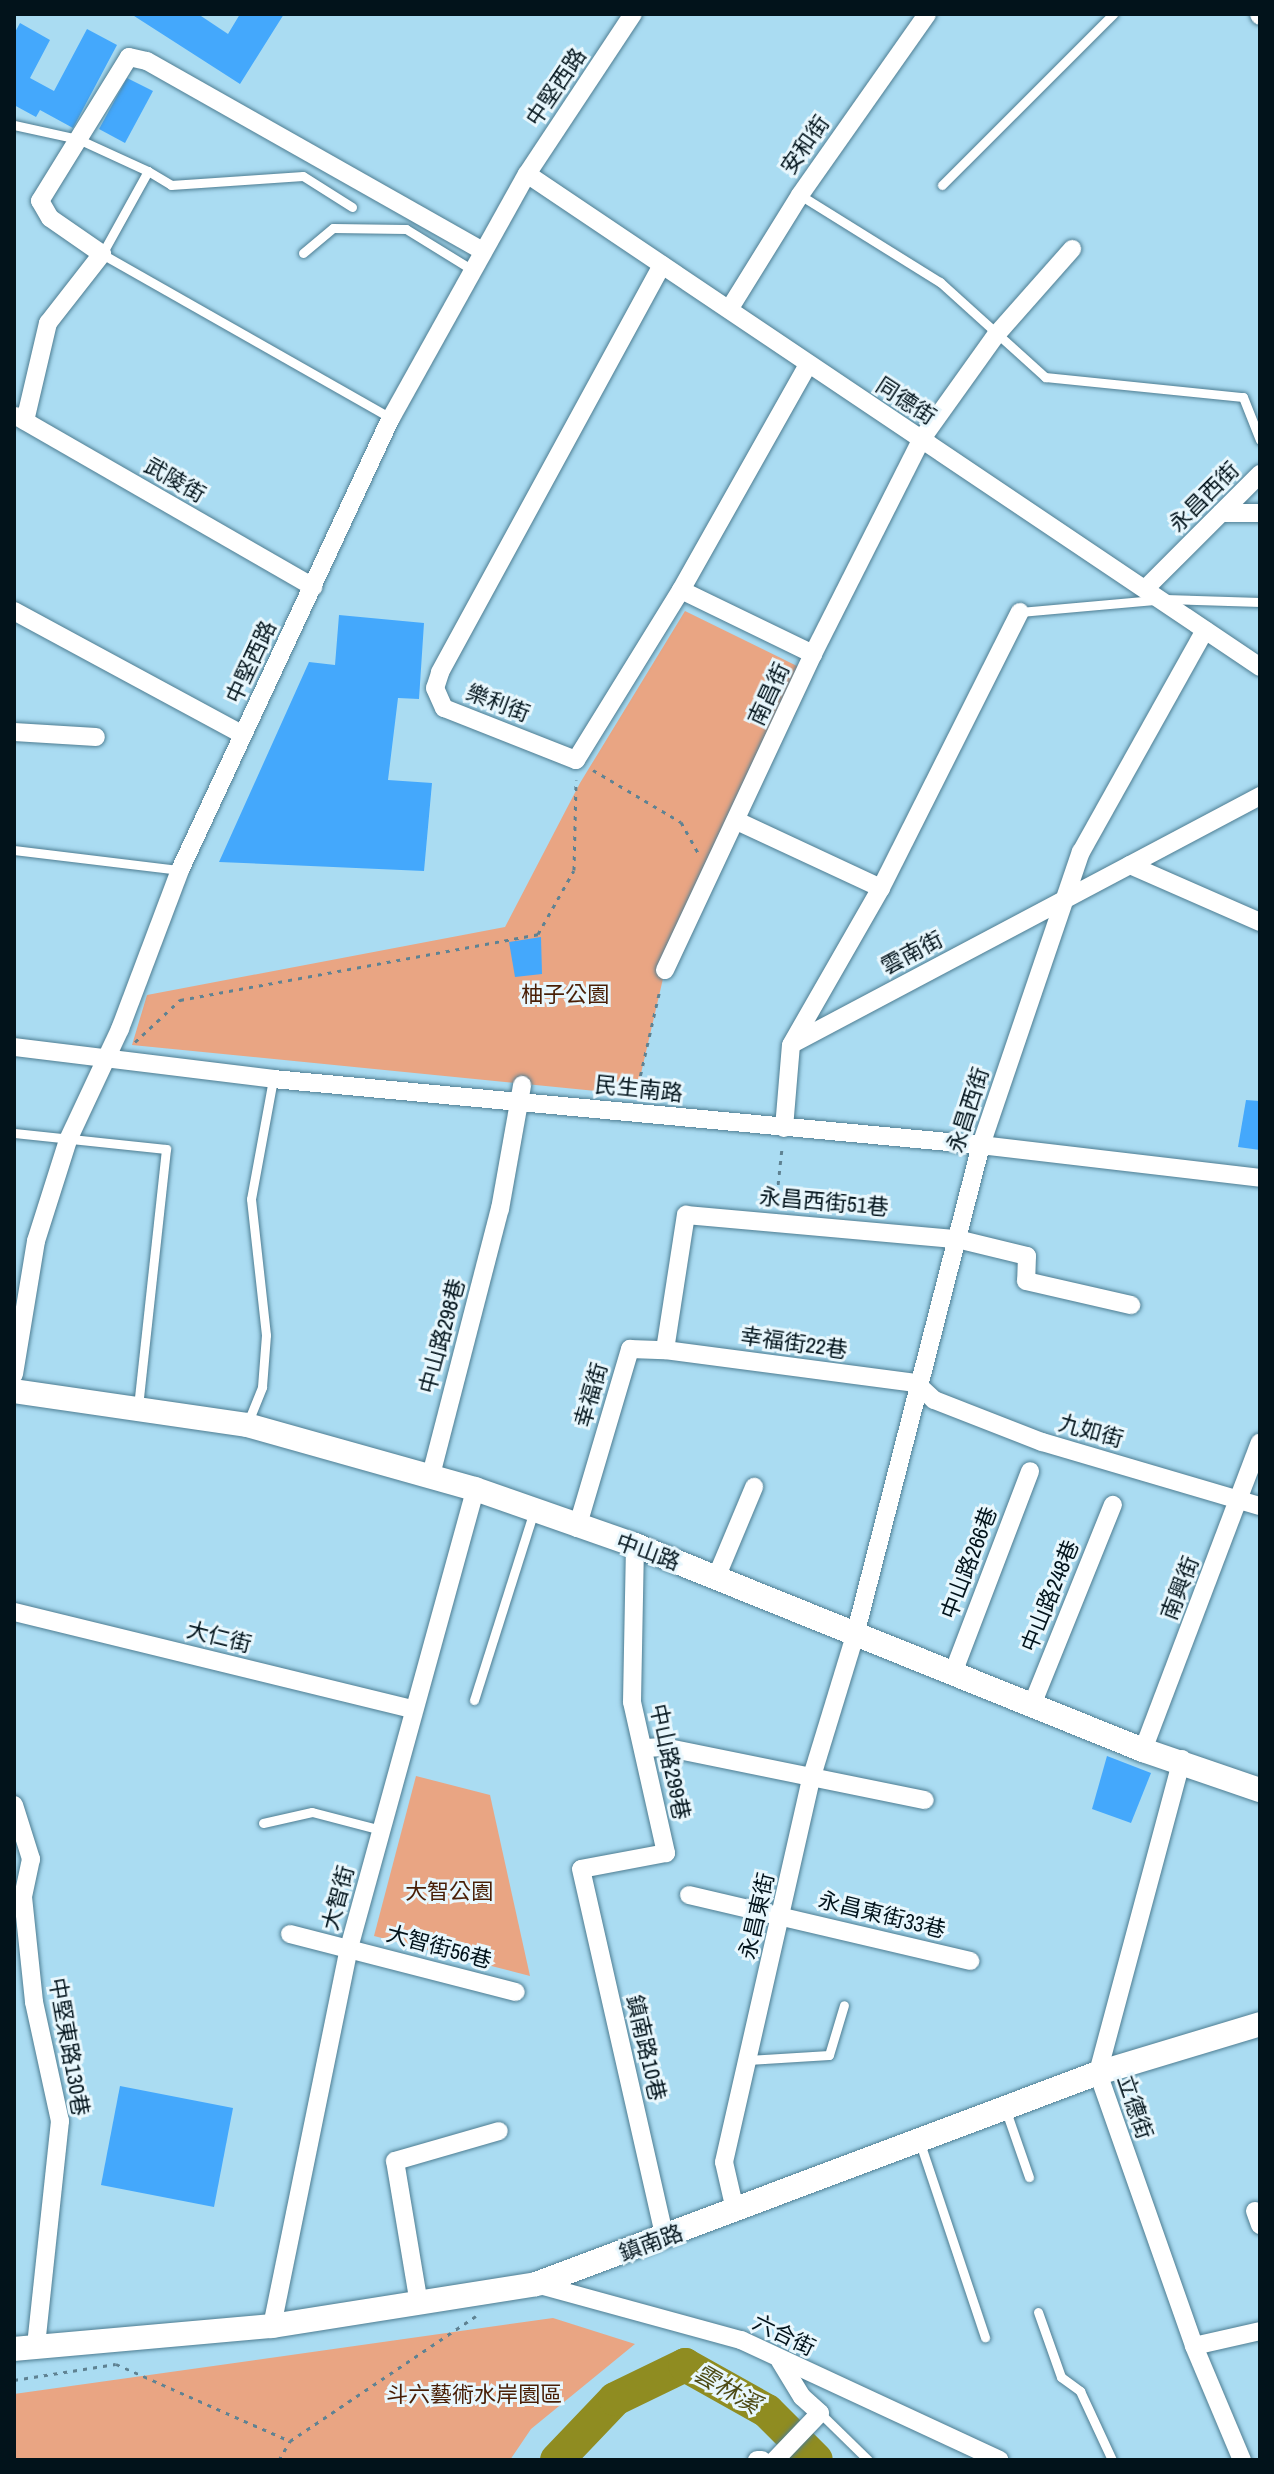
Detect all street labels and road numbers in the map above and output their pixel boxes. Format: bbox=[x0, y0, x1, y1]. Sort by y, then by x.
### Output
street label: 中堅西路 bbox=[520, 43, 592, 131]
street label: 安和街 bbox=[775, 110, 835, 180]
street label: 同德街 bbox=[871, 372, 941, 430]
street label: 武陵街 bbox=[140, 452, 210, 508]
street label: 永昌西街 bbox=[1164, 457, 1244, 537]
street label: 中堅西路 bbox=[220, 617, 282, 707]
street label: 南昌街 bbox=[743, 659, 795, 729]
street label: 樂利街 bbox=[462, 679, 534, 727]
street label: 雲南街 bbox=[877, 926, 947, 980]
street label: 永昌西街 bbox=[942, 1064, 994, 1156]
street label: 民生南路 bbox=[594, 1071, 684, 1107]
street label: 永昌西街51巷 bbox=[758, 1183, 890, 1221]
street label: 中山路298巷 bbox=[414, 1276, 470, 1396]
street label: 幸福街22巷 bbox=[739, 1322, 849, 1364]
street label: 幸福街 bbox=[569, 1360, 613, 1430]
street label: 九如街 bbox=[1056, 1409, 1126, 1453]
street label: 中山路266巷 bbox=[936, 1503, 1002, 1623]
street label: 中山路 bbox=[612, 1528, 684, 1576]
street label: 中山路248巷 bbox=[1016, 1536, 1084, 1656]
street label: 南興街 bbox=[1156, 1552, 1204, 1624]
street label: 大仁街 bbox=[184, 1616, 254, 1658]
street label: 中山路299巷 bbox=[645, 1701, 695, 1823]
street label: 大智街 bbox=[317, 1863, 359, 1933]
street label: 永昌東街 bbox=[734, 1870, 780, 1962]
street label: 永昌東街33巷 bbox=[816, 1886, 948, 1944]
street label: 大智街56巷 bbox=[383, 1920, 495, 1974]
street label: 中堅東路130巷 bbox=[44, 1976, 94, 2118]
street label: 鎮南路10巷 bbox=[621, 1992, 671, 2104]
street label: 立德街 bbox=[1112, 2072, 1158, 2142]
street label: 鎮南路 bbox=[615, 2219, 687, 2267]
street label: 六合街 bbox=[749, 2309, 819, 2361]

